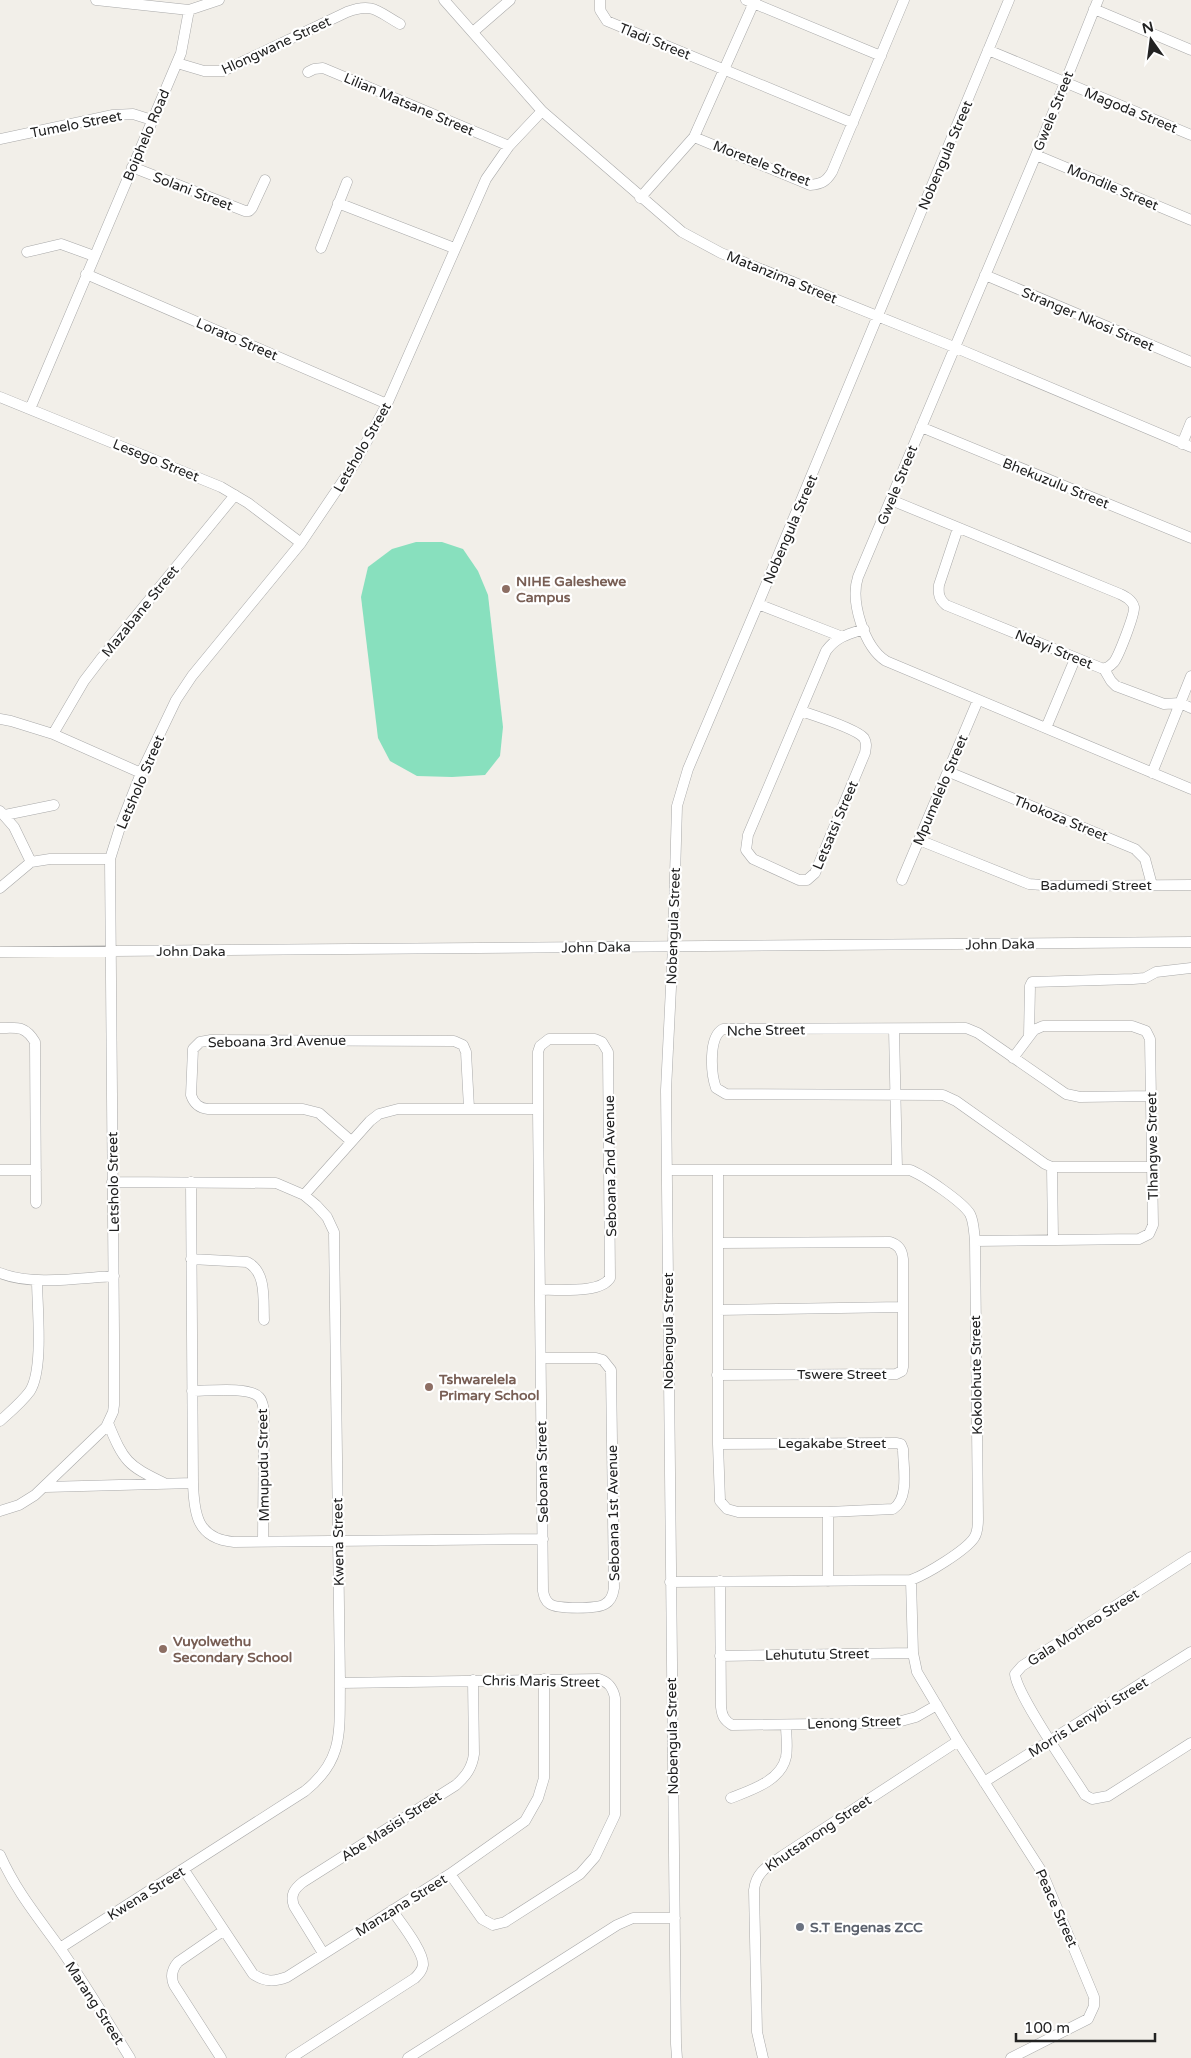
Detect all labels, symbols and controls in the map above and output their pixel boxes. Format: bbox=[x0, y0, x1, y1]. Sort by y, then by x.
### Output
street label: Hlongwane Street bbox=[219, 12, 334, 78]
north arrow bbox=[1126, 15, 1176, 65]
text: N bbox=[1140, 18, 1155, 37]
street label: Tladi Street bbox=[616, 19, 694, 64]
street label: Gwele Street bbox=[1030, 68, 1077, 154]
street label: Lilian Matsane Street bbox=[341, 69, 477, 140]
street label: Magoda Street bbox=[1082, 84, 1181, 137]
street label: Boiphelo Road bbox=[120, 87, 173, 183]
street label: Nobengula Street bbox=[915, 97, 976, 212]
street label: Tumelo Street bbox=[29, 107, 124, 142]
street label: Moretele Street bbox=[711, 137, 814, 190]
street label: Mondile Street bbox=[1064, 161, 1162, 215]
street label: Solani Street bbox=[150, 168, 236, 215]
street label: Matanzima Street bbox=[724, 248, 840, 308]
street label: Stranger Nkosi Street bbox=[1019, 284, 1157, 355]
street label: Lorato Street bbox=[193, 315, 281, 365]
street label: Letsholo Street bbox=[330, 399, 395, 495]
street label: Lesego Street bbox=[110, 435, 202, 486]
street label: Gwele Street bbox=[874, 442, 921, 528]
street label: Bhekuzulu Street bbox=[1000, 454, 1112, 513]
street label: Nobengula Street bbox=[760, 471, 821, 586]
street label: Mazabane Street bbox=[98, 562, 183, 661]
place label: NIHE Galeshewe Campus bbox=[516, 573, 626, 606]
marker: NIHE Galeshewe Campus bbox=[500, 583, 512, 595]
street label: Ndayi Street bbox=[1012, 626, 1096, 673]
street label: Letsholo Street bbox=[113, 732, 168, 832]
street label: Mpumelelo Street bbox=[909, 732, 972, 848]
street label: Letsatsi Street bbox=[809, 778, 862, 872]
street label: Thokoza Street bbox=[1011, 792, 1111, 845]
street label: Nobengula Street bbox=[663, 867, 684, 985]
street label: Badumedi Street bbox=[1040, 877, 1152, 894]
street label: John Daka bbox=[965, 935, 1035, 954]
street label: John Daka bbox=[561, 938, 631, 957]
street label: John Daka bbox=[156, 943, 226, 960]
street label: Nche Street bbox=[727, 1021, 806, 1040]
street label: Seboana 3rd Avenue bbox=[208, 1032, 346, 1051]
street label: Tlhangwe Street bbox=[1143, 1091, 1162, 1200]
street label: Seboana 2nd Avenue bbox=[601, 1095, 620, 1237]
street label: Letsholo Street bbox=[104, 1131, 123, 1233]
street label: Nobengula Street bbox=[660, 1272, 677, 1390]
street label: Kokolohute Street bbox=[967, 1314, 986, 1435]
street label: Tswere Street bbox=[797, 1366, 888, 1383]
place label: Tshwarelela Primary School bbox=[438, 1371, 540, 1404]
marker: Tshwarelela Primary School bbox=[423, 1381, 435, 1393]
street label: Mmupudu Street bbox=[254, 1408, 273, 1522]
street label: Seboana Street bbox=[533, 1420, 552, 1523]
street label: Legakabe Street bbox=[778, 1435, 887, 1452]
street label: Seboana 1st Avenue bbox=[604, 1445, 623, 1581]
street label: Kwena Street bbox=[329, 1497, 348, 1586]
street label: Gala Motheo Street bbox=[1024, 1585, 1143, 1670]
place label: Vuyolwethu Secondary School bbox=[173, 1633, 292, 1666]
marker: Vuyolwethu Secondary School bbox=[157, 1643, 169, 1655]
street label: Lehututu Street bbox=[765, 1645, 870, 1664]
street label: Chris Maris Street bbox=[482, 1672, 601, 1691]
street label: Morris Lenyibi Street bbox=[1025, 1673, 1152, 1761]
street label: Nobengula Street bbox=[663, 1677, 682, 1795]
street label: Lenong Street bbox=[807, 1712, 902, 1733]
street label: Abe Masisi Street bbox=[338, 1787, 445, 1865]
street label: Khutsanong Street bbox=[762, 1791, 875, 1875]
street label: Kwena Street bbox=[104, 1862, 189, 1924]
street label: Peace Street bbox=[1032, 1866, 1082, 1951]
street label: Manzana Street bbox=[352, 1870, 451, 1940]
place label: S.T Engenas ZCC bbox=[810, 1919, 923, 1936]
marker: S.T Engenas ZCC bbox=[794, 1921, 806, 1933]
street label: Marang Street bbox=[61, 1959, 128, 2049]
scale bar bbox=[1016, 2010, 1155, 2042]
text: 100 m bbox=[1024, 2019, 1070, 2037]

